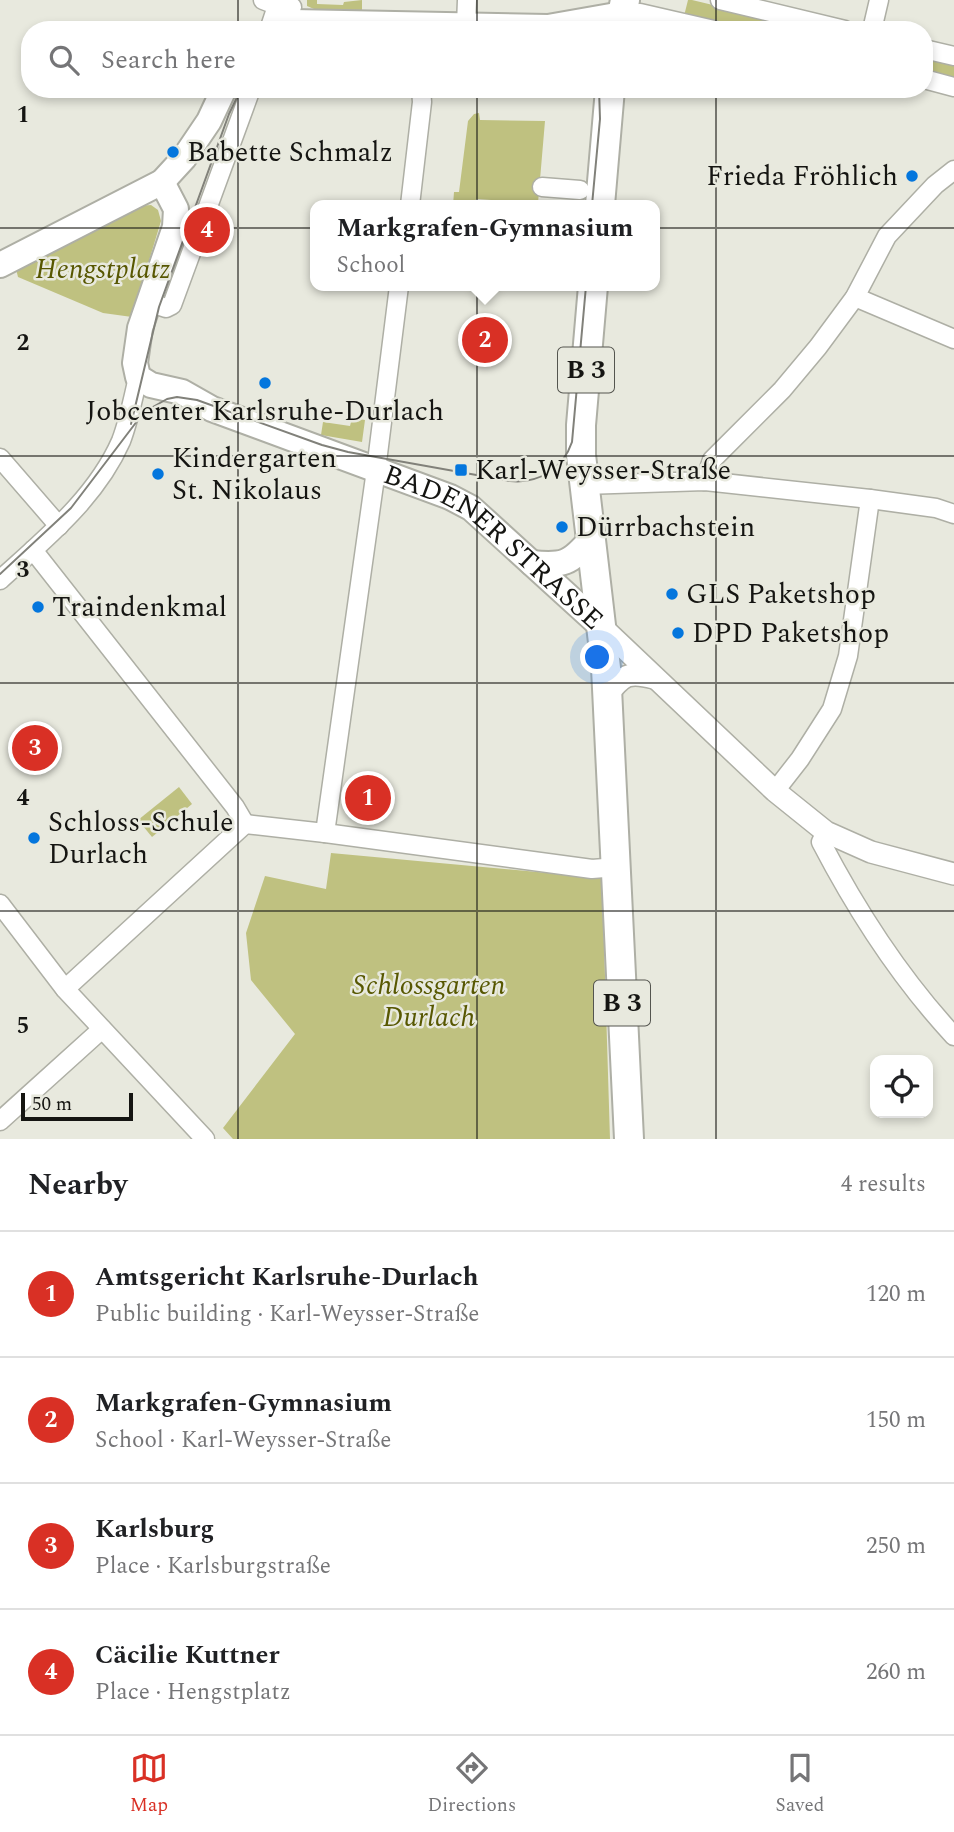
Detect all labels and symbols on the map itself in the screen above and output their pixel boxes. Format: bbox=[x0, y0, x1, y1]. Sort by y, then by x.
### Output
text: 1 bbox=[17, 98, 29, 133]
place label: Babette Schmalz bbox=[187, 131, 393, 174]
marker: Babette Schmalz bbox=[165, 144, 181, 160]
place label: Frieda Fröhlich bbox=[706, 155, 898, 198]
marker: Frieda Fröhlich bbox=[904, 168, 920, 184]
pin: 4 bbox=[184, 204, 230, 256]
park label: Hengstplatz bbox=[35, 248, 171, 291]
pin: 2 bbox=[462, 314, 508, 366]
text: 2 bbox=[17, 326, 30, 361]
road number: B 3 bbox=[558, 348, 614, 392]
marker: Jobcenter Karlsruhe-Durlach bbox=[257, 375, 273, 391]
place label: Jobcenter Karlsruhe-Durlach bbox=[86, 390, 444, 433]
place label: Kindergarten St. Nikolaus bbox=[172, 437, 337, 512]
place label: Karl-Weysser-Straße bbox=[475, 449, 731, 492]
street label: BADENER STRASSE bbox=[378, 453, 613, 640]
marker: Karl-Weysser-Straße bbox=[453, 462, 469, 478]
marker: Kindergarten St. Nikolaus bbox=[150, 466, 166, 482]
place label: Dürrbachstein bbox=[576, 506, 755, 549]
marker: Dürrbachstein bbox=[554, 519, 570, 535]
text: 3 bbox=[17, 553, 30, 588]
place label: GLS Paketshop bbox=[686, 573, 876, 616]
place label: Traindenkmal bbox=[52, 586, 227, 629]
marker: GLS Paketshop bbox=[664, 586, 680, 602]
marker: Traindenkmal bbox=[30, 599, 46, 615]
place label: DPD Paketshop bbox=[692, 612, 889, 655]
marker: DPD Paketshop bbox=[670, 625, 686, 641]
your location bbox=[580, 640, 614, 674]
pin: 3 bbox=[12, 722, 58, 774]
pin: 1 bbox=[345, 772, 391, 824]
text: 4 bbox=[17, 781, 30, 816]
place label: Schloss-Schule Durlach bbox=[48, 801, 234, 876]
marker: Schloss-Schule Durlach bbox=[26, 830, 42, 846]
park label: Schlossgarten Durlach bbox=[352, 964, 506, 1039]
road number: B 3 bbox=[594, 980, 650, 1026]
text: 5 bbox=[17, 1009, 29, 1044]
scale bar bbox=[21, 1090, 133, 1122]

